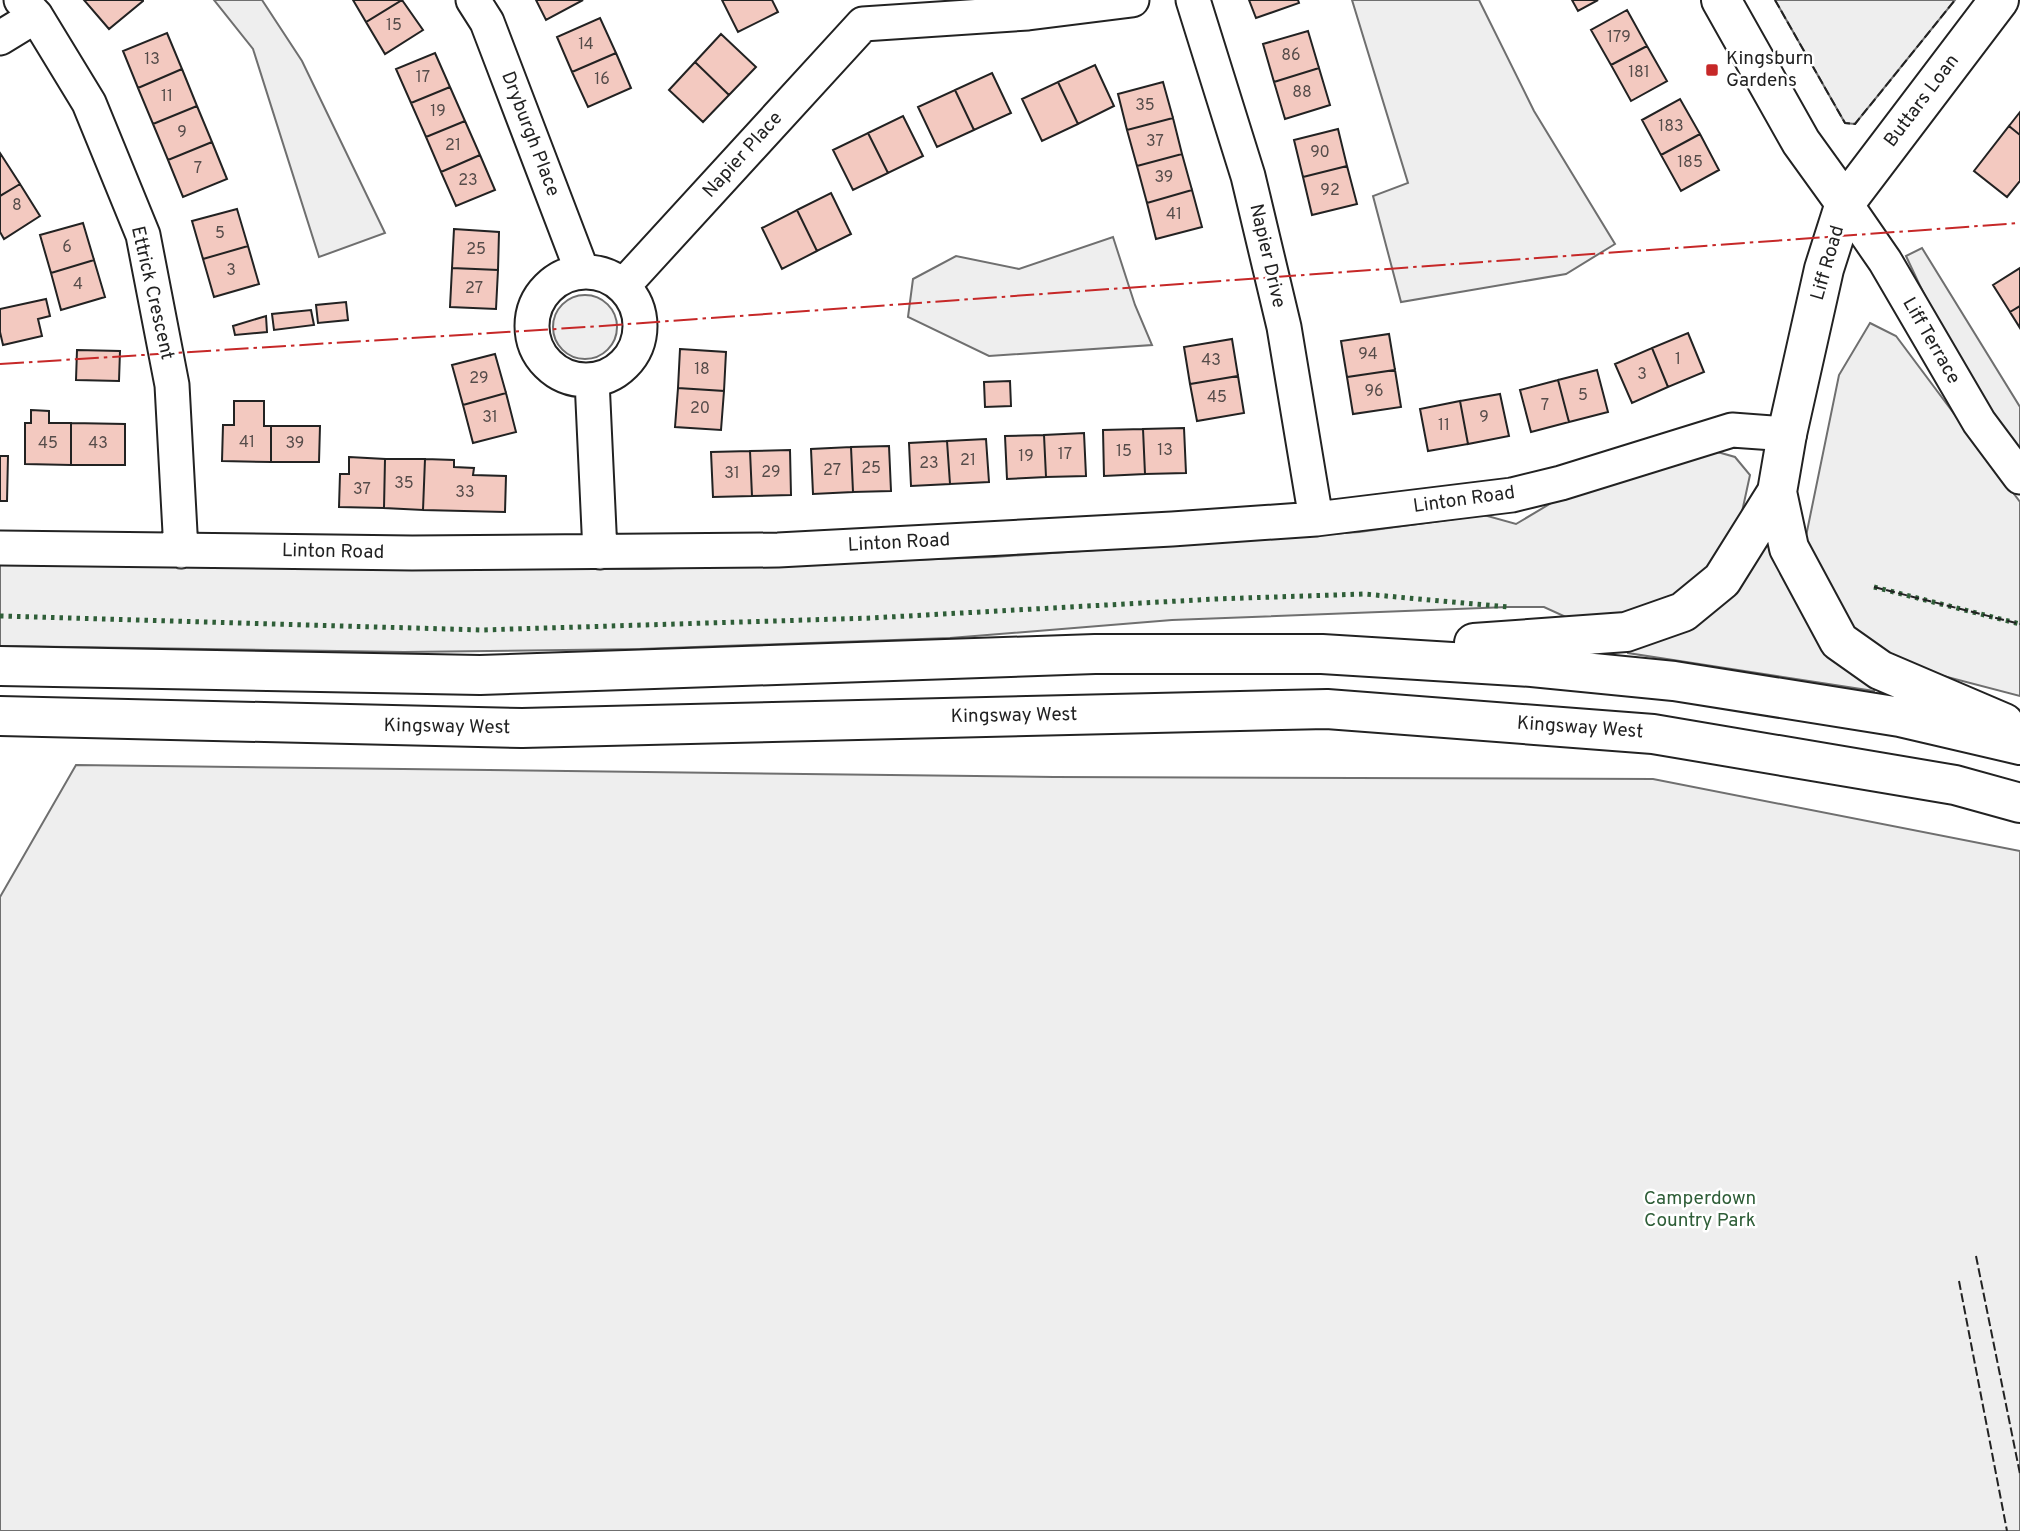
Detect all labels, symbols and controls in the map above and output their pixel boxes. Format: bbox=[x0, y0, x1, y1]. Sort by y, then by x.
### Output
house number: 15 bbox=[386, 16, 402, 36]
house number: 179 bbox=[1607, 28, 1631, 48]
house number: 14 bbox=[578, 35, 594, 55]
house number: 86 bbox=[1281, 46, 1301, 66]
place label: Kingsburn Gardens bbox=[1726, 47, 1813, 93]
house number: 13 bbox=[144, 50, 160, 70]
street label: Buttars Loan bbox=[1879, 50, 1965, 152]
marker: Kingsburn Gardens bbox=[1704, 62, 1720, 78]
house number: 181 bbox=[1628, 63, 1650, 83]
house number: 17 bbox=[416, 68, 430, 88]
street label: Dryburgh Place bbox=[495, 68, 565, 200]
house number: 16 bbox=[594, 70, 610, 90]
house number: 88 bbox=[1292, 83, 1312, 103]
house number: 11 bbox=[161, 87, 173, 107]
house number: 35 bbox=[1135, 96, 1155, 116]
house number: 19 bbox=[430, 102, 446, 122]
street label: Napier Place bbox=[698, 107, 788, 203]
house number: 183 bbox=[1658, 117, 1684, 137]
house number: 9 bbox=[177, 123, 187, 143]
house number: 37 bbox=[1146, 132, 1164, 152]
house number: 21 bbox=[445, 136, 461, 156]
house number: 90 bbox=[1310, 143, 1330, 163]
house number: 185 bbox=[1677, 153, 1703, 173]
house number: 7 bbox=[194, 159, 202, 179]
house number: 39 bbox=[1155, 168, 1173, 188]
house number: 23 bbox=[458, 171, 478, 191]
house number: 92 bbox=[1320, 181, 1340, 201]
house number: 8 bbox=[12, 196, 22, 216]
street label: Napier Drive bbox=[1243, 202, 1291, 310]
house number: 41 bbox=[1166, 205, 1182, 225]
street label: Liff Road bbox=[1806, 223, 1850, 303]
street label: Ettrick Crescent bbox=[125, 224, 179, 362]
house number: 5 bbox=[215, 224, 225, 244]
house number: 6 bbox=[62, 238, 72, 258]
house number: 25 bbox=[466, 240, 486, 260]
house number: 3 bbox=[226, 261, 236, 281]
house number: 4 bbox=[73, 275, 83, 295]
house number: 27 bbox=[465, 279, 483, 299]
street label: Liff Terrace bbox=[1897, 293, 1965, 389]
house number: 94 bbox=[1358, 345, 1378, 365]
house number: 1 bbox=[1675, 350, 1681, 370]
house number: 43 bbox=[1201, 351, 1221, 371]
house number: 18 bbox=[694, 360, 710, 380]
house number: 3 bbox=[1637, 365, 1647, 385]
house number: 29 bbox=[469, 369, 489, 389]
house number: 96 bbox=[1364, 382, 1384, 402]
house number: 5 bbox=[1578, 386, 1588, 406]
house number: 45 bbox=[1207, 388, 1227, 408]
house number: 7 bbox=[1541, 396, 1549, 416]
house number: 20 bbox=[690, 399, 710, 419]
house number: 31 bbox=[482, 408, 498, 428]
house number: 9 bbox=[1479, 408, 1489, 428]
house number: 11 bbox=[1438, 416, 1450, 436]
house number: 41 bbox=[239, 433, 255, 453]
house number: 45 bbox=[38, 434, 58, 454]
house number: 43 bbox=[88, 434, 108, 454]
house number: 39 bbox=[286, 434, 304, 454]
house number: 13 bbox=[1157, 441, 1173, 461]
house number: 15 bbox=[1116, 442, 1132, 462]
house number: 17 bbox=[1058, 445, 1072, 465]
house number: 19 bbox=[1018, 447, 1034, 467]
house number: 21 bbox=[960, 451, 976, 471]
house number: 23 bbox=[919, 454, 939, 474]
house number: 25 bbox=[861, 459, 881, 479]
house number: 27 bbox=[823, 461, 841, 481]
house number: 29 bbox=[761, 463, 781, 483]
house number: 31 bbox=[724, 464, 740, 484]
house number: 35 bbox=[394, 474, 414, 494]
house number: 37 bbox=[353, 480, 371, 500]
street label: Linton Road bbox=[1412, 481, 1516, 519]
house number: 33 bbox=[455, 483, 475, 503]
street label: Linton Road bbox=[847, 528, 951, 558]
street label: Linton Road bbox=[282, 539, 384, 565]
street label: Kingsway West bbox=[950, 703, 1078, 729]
street label: Kingsway West bbox=[1516, 712, 1644, 744]
street label: Kingsway West bbox=[383, 714, 511, 740]
park label: Camperdown Country Park bbox=[1644, 1187, 1756, 1233]

